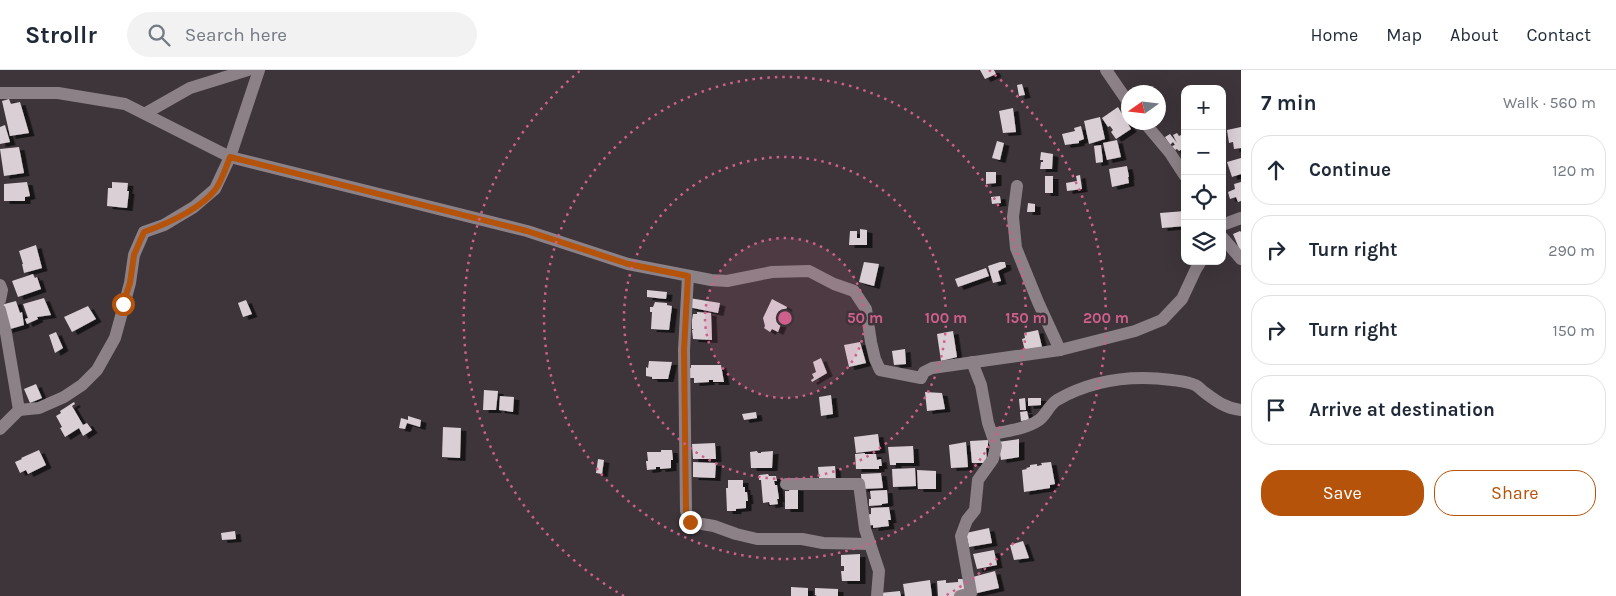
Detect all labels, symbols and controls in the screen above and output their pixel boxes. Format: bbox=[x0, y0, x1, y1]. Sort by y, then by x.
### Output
search box bbox=[127, 12, 477, 57]
text: Strollr bbox=[25, 21, 97, 49]
icon: search bbox=[145, 21, 173, 49]
text: Search here bbox=[185, 24, 287, 46]
text: Home bbox=[1310, 24, 1358, 46]
text: Map bbox=[1386, 24, 1422, 46]
text: About bbox=[1450, 24, 1499, 46]
text: Contact bbox=[1527, 24, 1591, 46]
north arrow bbox=[1121, 85, 1166, 130]
map controls bbox=[1181, 85, 1226, 265]
button: + bbox=[1181, 85, 1226, 130]
text: 7 min bbox=[1261, 91, 1317, 115]
text: Walk · 560 m bbox=[1503, 93, 1596, 112]
button: − bbox=[1181, 130, 1226, 175]
icon: ahead bbox=[1262, 156, 1290, 184]
text: Continue bbox=[1309, 159, 1391, 181]
text: 120 m bbox=[1552, 161, 1595, 180]
button: locate bbox=[1181, 175, 1226, 220]
button: layers bbox=[1181, 220, 1226, 265]
icon: right bbox=[1262, 236, 1290, 264]
text: Turn right bbox=[1309, 239, 1398, 261]
text: 290 m bbox=[1548, 241, 1595, 260]
route start bbox=[112, 293, 135, 316]
centre of rings bbox=[776, 309, 794, 327]
text: 50 m bbox=[847, 309, 883, 327]
text: 100 m bbox=[925, 309, 967, 327]
text: 150 m bbox=[1005, 309, 1047, 327]
text: 200 m bbox=[1083, 309, 1129, 327]
icon: right bbox=[1262, 316, 1290, 344]
text: Turn right bbox=[1309, 319, 1398, 341]
text: 150 m bbox=[1552, 321, 1595, 340]
icon: arrive bbox=[1262, 396, 1290, 424]
text: Arrive at destination bbox=[1309, 399, 1495, 421]
button: Save bbox=[1261, 470, 1424, 516]
button: Share bbox=[1434, 470, 1596, 516]
route end bbox=[679, 511, 702, 534]

